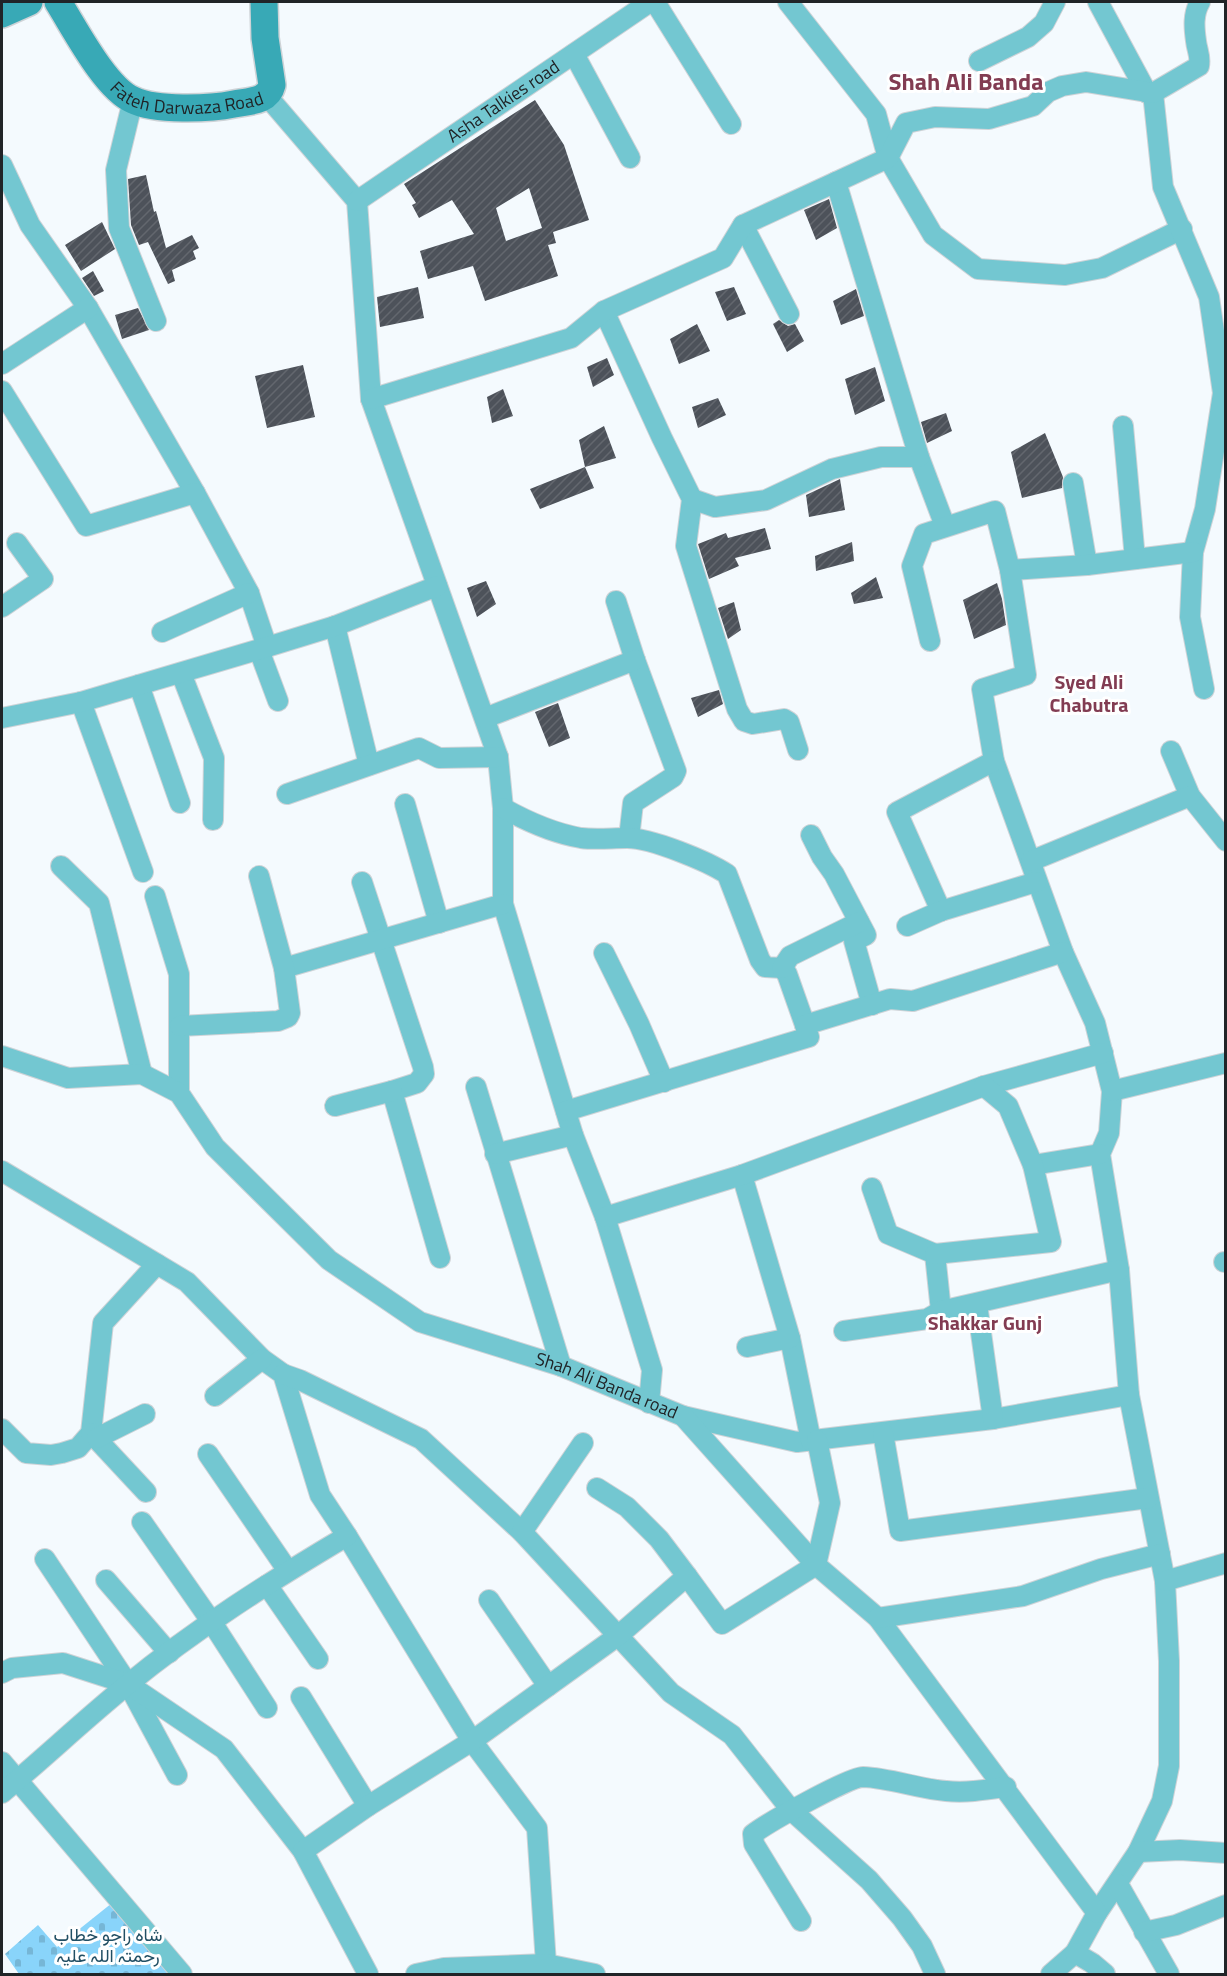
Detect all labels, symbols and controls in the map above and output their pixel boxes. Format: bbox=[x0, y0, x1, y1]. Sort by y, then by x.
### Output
street label: Asha Talkies road bbox=[441, 53, 565, 149]
district label: Shah Ali Banda bbox=[888, 63, 1044, 99]
street label: Fateh Darwaza Road bbox=[104, 75, 267, 121]
district label: Syed Ali Chabutra bbox=[1049, 666, 1129, 720]
district label: Shakkar Gunj bbox=[928, 1307, 1042, 1338]
street label: Shah Ali Banda road bbox=[532, 1345, 682, 1426]
park label: شاہ راجو خطاب رحمتہ اللہ علیہ bbox=[53, 1921, 163, 1969]

